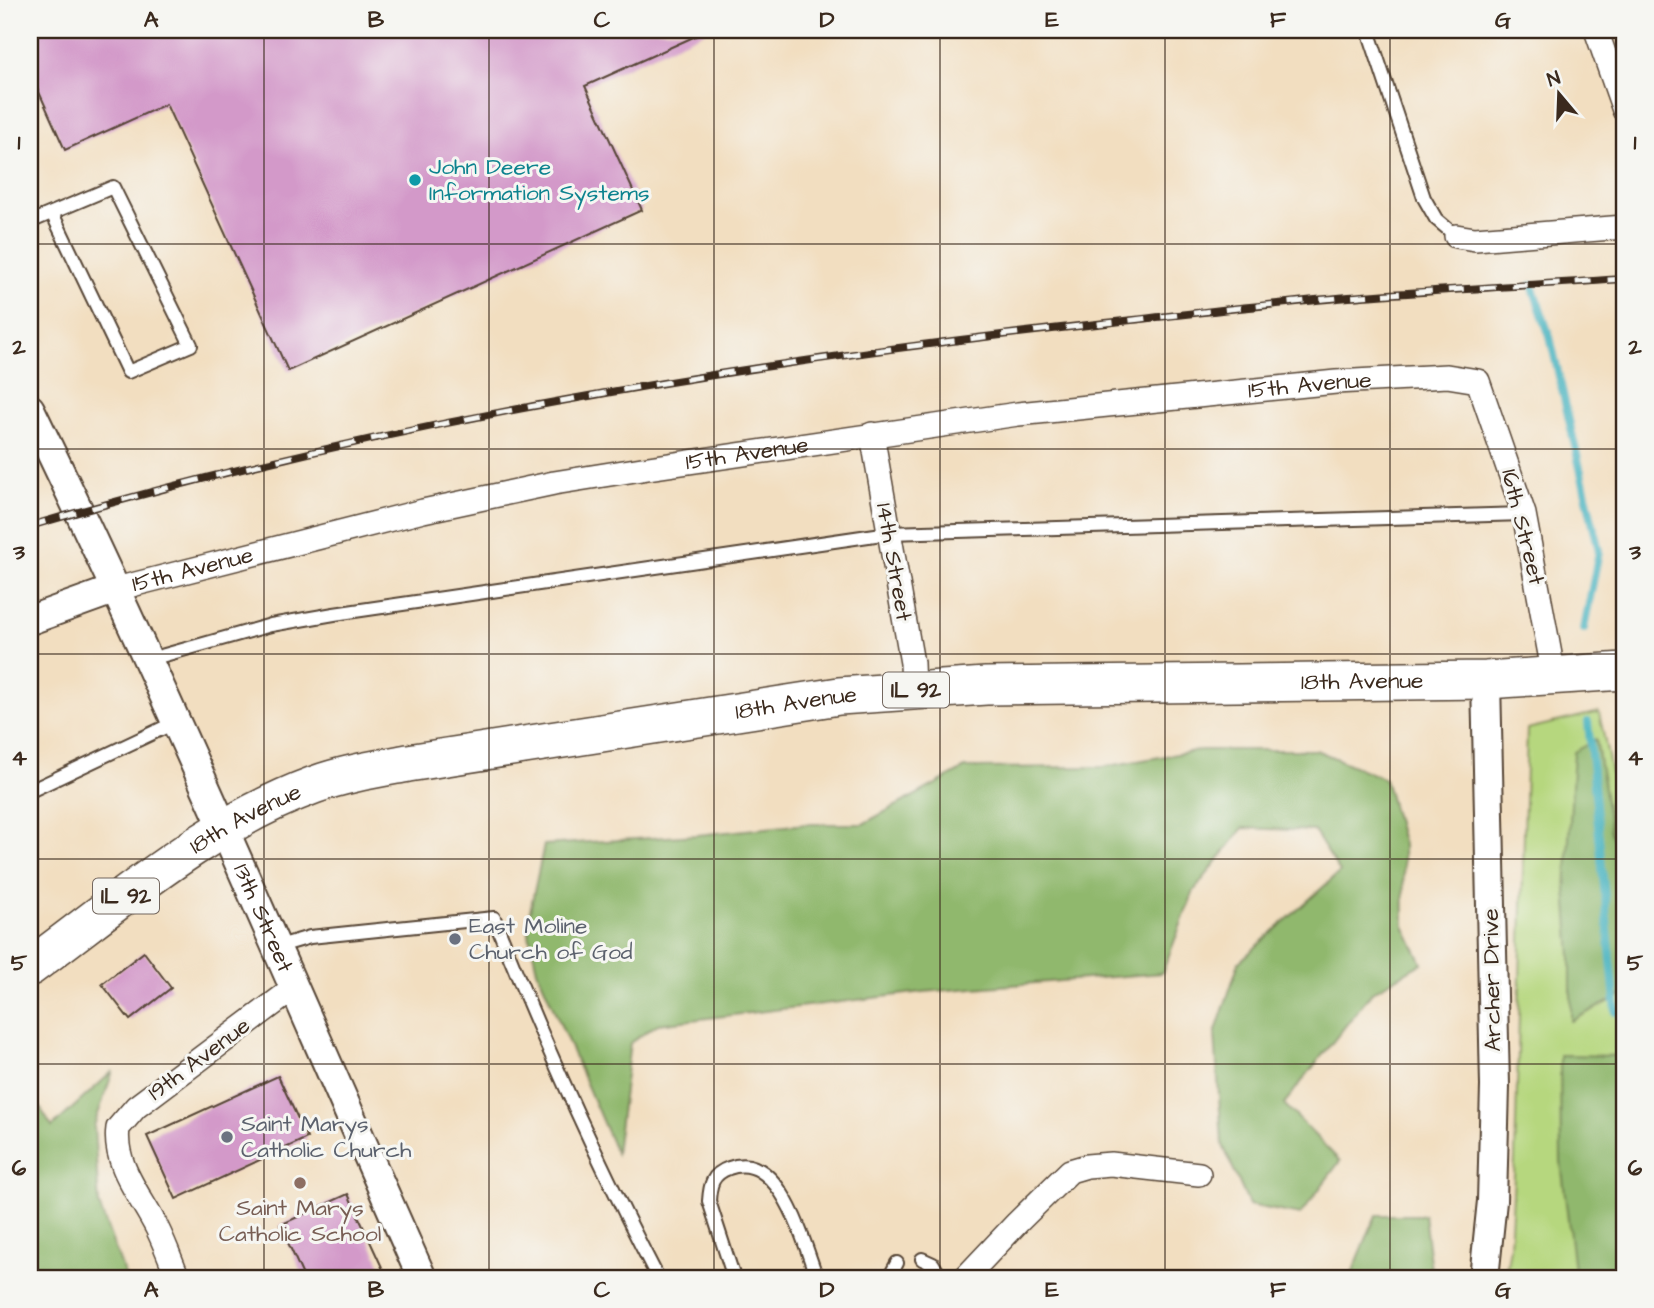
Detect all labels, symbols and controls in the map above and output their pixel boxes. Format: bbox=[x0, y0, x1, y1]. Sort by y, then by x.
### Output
text: A bbox=[144, 4, 159, 36]
text: B bbox=[368, 4, 385, 36]
text: C bbox=[594, 4, 611, 36]
text: D bbox=[820, 4, 835, 36]
text: E bbox=[1045, 4, 1059, 36]
text: F bbox=[1270, 4, 1287, 36]
text: G bbox=[1495, 4, 1511, 36]
north arrow bbox=[1524, 60, 1594, 130]
text: N bbox=[1544, 65, 1564, 94]
text: 1 bbox=[18, 126, 21, 158]
text: 1 bbox=[1634, 126, 1637, 158]
place label: John Deere Information Systems bbox=[429, 151, 649, 210]
marker: John Deere Information Systems bbox=[407, 172, 423, 188]
text: 2 bbox=[11, 331, 26, 363]
text: 2 bbox=[1627, 331, 1642, 363]
street label: 15th Avenue bbox=[1246, 364, 1372, 407]
street label: 15th Avenue bbox=[683, 429, 811, 478]
street label: 16th Street bbox=[1493, 466, 1553, 589]
street label: 14th Street bbox=[868, 500, 920, 624]
text: 3 bbox=[12, 536, 25, 568]
text: 3 bbox=[1628, 536, 1641, 568]
street label: 15th Avenue bbox=[129, 539, 257, 600]
street label: 18th Avenue bbox=[1301, 665, 1424, 698]
road number: IL 92 bbox=[883, 672, 949, 708]
street label: 18th Avenue bbox=[733, 679, 858, 728]
text: 4 bbox=[11, 742, 27, 774]
text: 4 bbox=[1627, 742, 1643, 774]
street label: 18th Avenue bbox=[183, 776, 306, 862]
street label: 13th Street bbox=[225, 859, 302, 978]
road number: IL 92 bbox=[93, 878, 159, 914]
street label: Archer Drive bbox=[1475, 908, 1509, 1052]
place label: East Moline Church of God bbox=[469, 910, 633, 968]
marker: East Moline Church of God bbox=[447, 931, 463, 947]
text: 5 bbox=[11, 947, 28, 979]
text: 5 bbox=[1627, 947, 1644, 979]
street label: 19th Avenue bbox=[141, 1010, 257, 1108]
place label: Saint Marys Catholic Church bbox=[241, 1108, 412, 1166]
marker: Saint Marys Catholic Church bbox=[219, 1129, 235, 1145]
text: 6 bbox=[12, 1152, 27, 1184]
text: 6 bbox=[1628, 1152, 1643, 1184]
marker: Saint Marys Catholic School bbox=[292, 1175, 308, 1191]
place label: Saint Marys Catholic School bbox=[219, 1192, 381, 1250]
text: A bbox=[144, 1274, 159, 1306]
text: B bbox=[368, 1274, 385, 1306]
text: C bbox=[594, 1274, 611, 1306]
text: D bbox=[820, 1274, 835, 1306]
text: E bbox=[1045, 1274, 1059, 1306]
text: F bbox=[1270, 1274, 1287, 1306]
text: G bbox=[1495, 1274, 1511, 1306]

